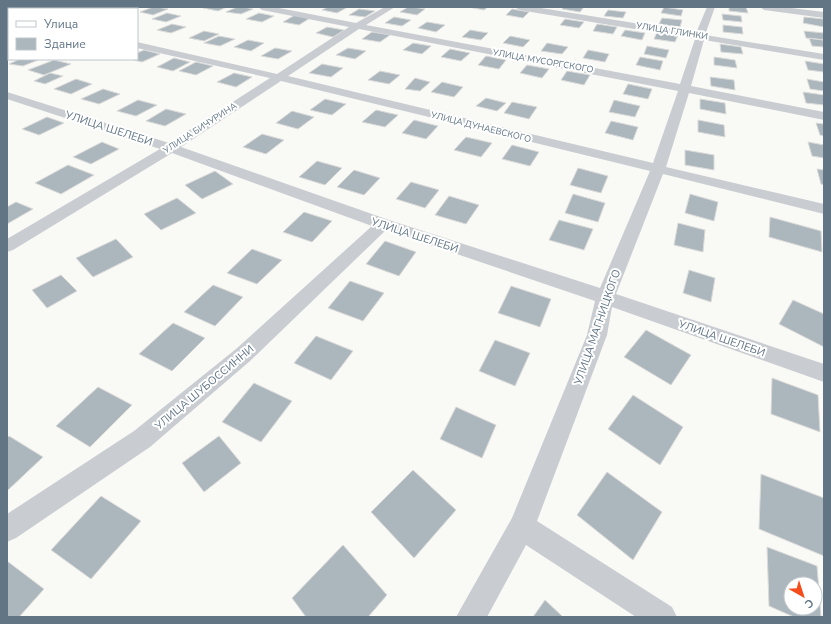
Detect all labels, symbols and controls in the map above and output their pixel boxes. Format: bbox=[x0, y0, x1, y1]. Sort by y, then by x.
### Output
legend bbox=[8, 8, 138, 60]
text: Улица bbox=[43, 16, 78, 32]
street label: УЛИЦА ГЛИНКИ bbox=[634, 19, 709, 43]
text: Здание bbox=[44, 36, 86, 52]
street label: УЛИЦА МУСОРГСКОГО bbox=[491, 46, 594, 76]
street label: УЛИЦА БИЧУРИНА bbox=[160, 99, 239, 157]
street label: УЛИЦА ШЕЛЕБИ bbox=[62, 107, 154, 150]
street label: УЛИЦА ДУНАЕВСКОГО bbox=[429, 108, 533, 145]
street label: УЛИЦА ШЕЛЕБИ bbox=[368, 214, 460, 257]
street label: УЛИЦА МАГНИЦКОГО bbox=[570, 267, 624, 388]
street label: УЛИЦА ШЕЛЕБИ bbox=[675, 316, 767, 360]
street label: УЛИЦА ШУБОССИННИ bbox=[151, 341, 257, 434]
north arrow bbox=[783, 576, 823, 616]
text: С bbox=[801, 595, 817, 612]

